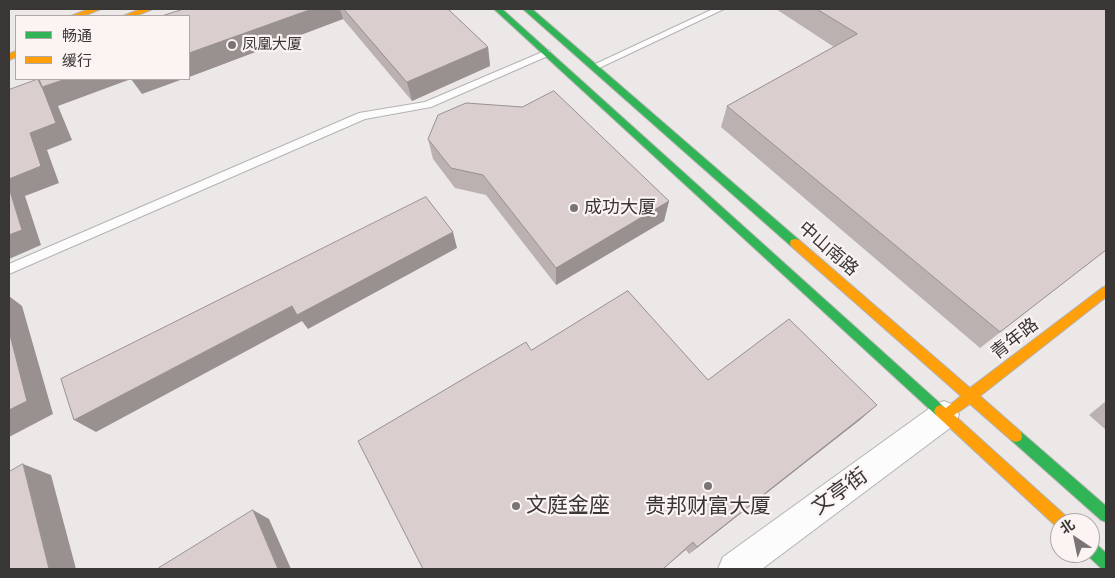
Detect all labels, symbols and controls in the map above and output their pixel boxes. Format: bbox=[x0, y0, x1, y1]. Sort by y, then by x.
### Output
legend bbox=[15, 15, 190, 80]
text: 畅通 bbox=[62, 25, 92, 45]
place label: 凤凰大厦 bbox=[242, 36, 302, 54]
marker: 凤凰大厦 bbox=[226, 39, 238, 51]
text: 缓行 bbox=[62, 50, 92, 70]
place label: 成功大厦 bbox=[584, 197, 656, 219]
marker: 成功大厦 bbox=[568, 202, 580, 214]
street label: 中山南路 bbox=[794, 217, 862, 281]
street label: 青年路 bbox=[987, 314, 1043, 364]
street label: 文亭街 bbox=[807, 463, 873, 521]
marker: 贵邦财富大厦 bbox=[702, 480, 714, 492]
place label: 文庭金座 bbox=[526, 493, 610, 519]
place label: 贵邦财富大厦 bbox=[645, 494, 771, 520]
marker: 文庭金座 bbox=[510, 500, 522, 512]
north arrow bbox=[1050, 513, 1100, 563]
text: 北 bbox=[1056, 514, 1078, 538]

